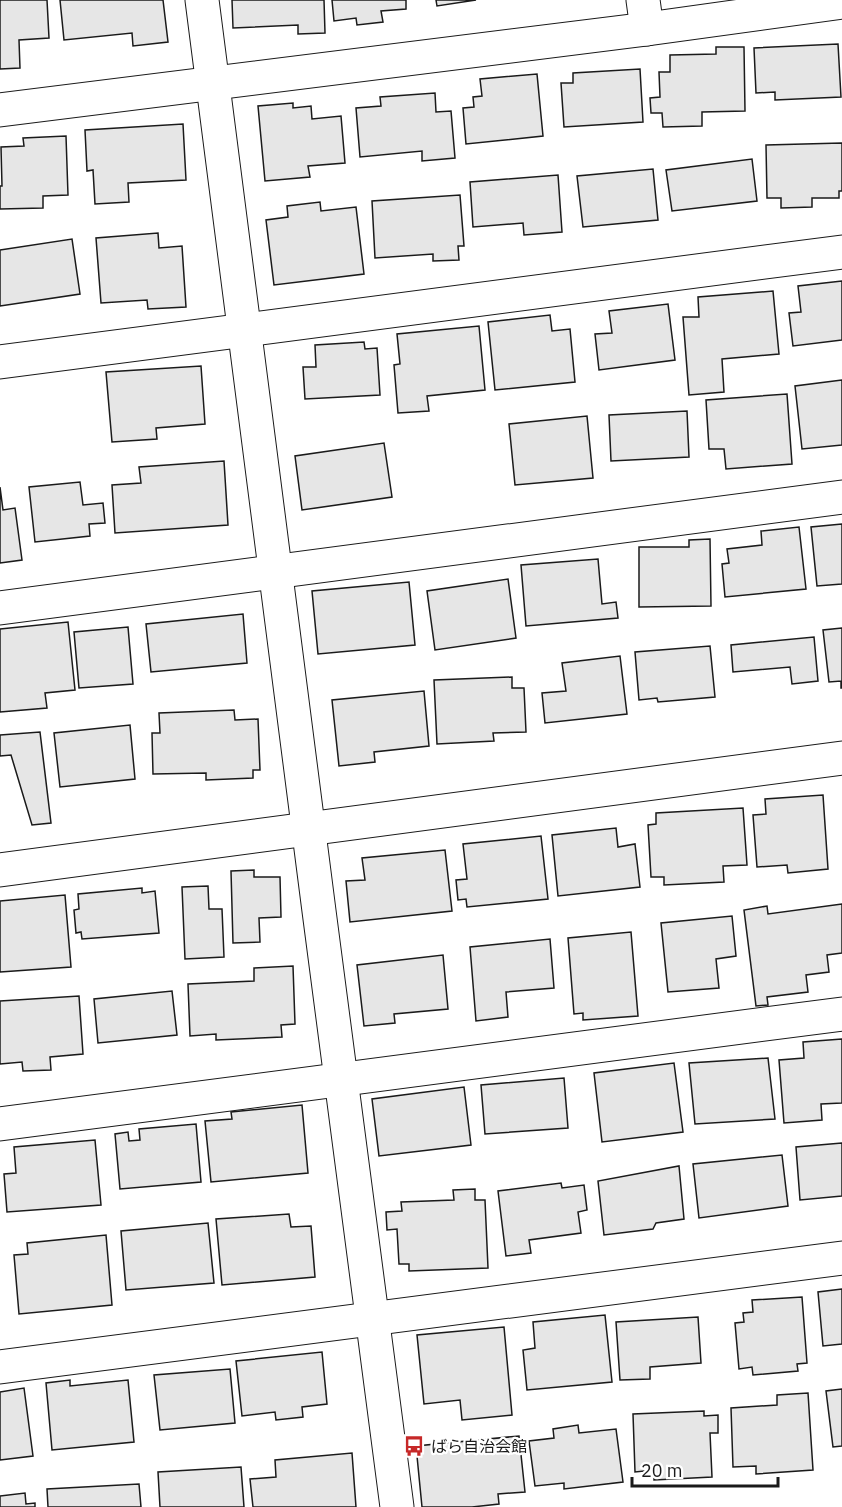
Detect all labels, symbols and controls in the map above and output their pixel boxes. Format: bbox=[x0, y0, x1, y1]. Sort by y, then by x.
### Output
bus stop icon: ばら自治会館 bbox=[402, 1434, 426, 1458]
place label: ばら自治会館 bbox=[431, 1436, 527, 1456]
scale bar bbox=[632, 1450, 778, 1488]
text: 20 m bbox=[641, 1459, 683, 1482]

